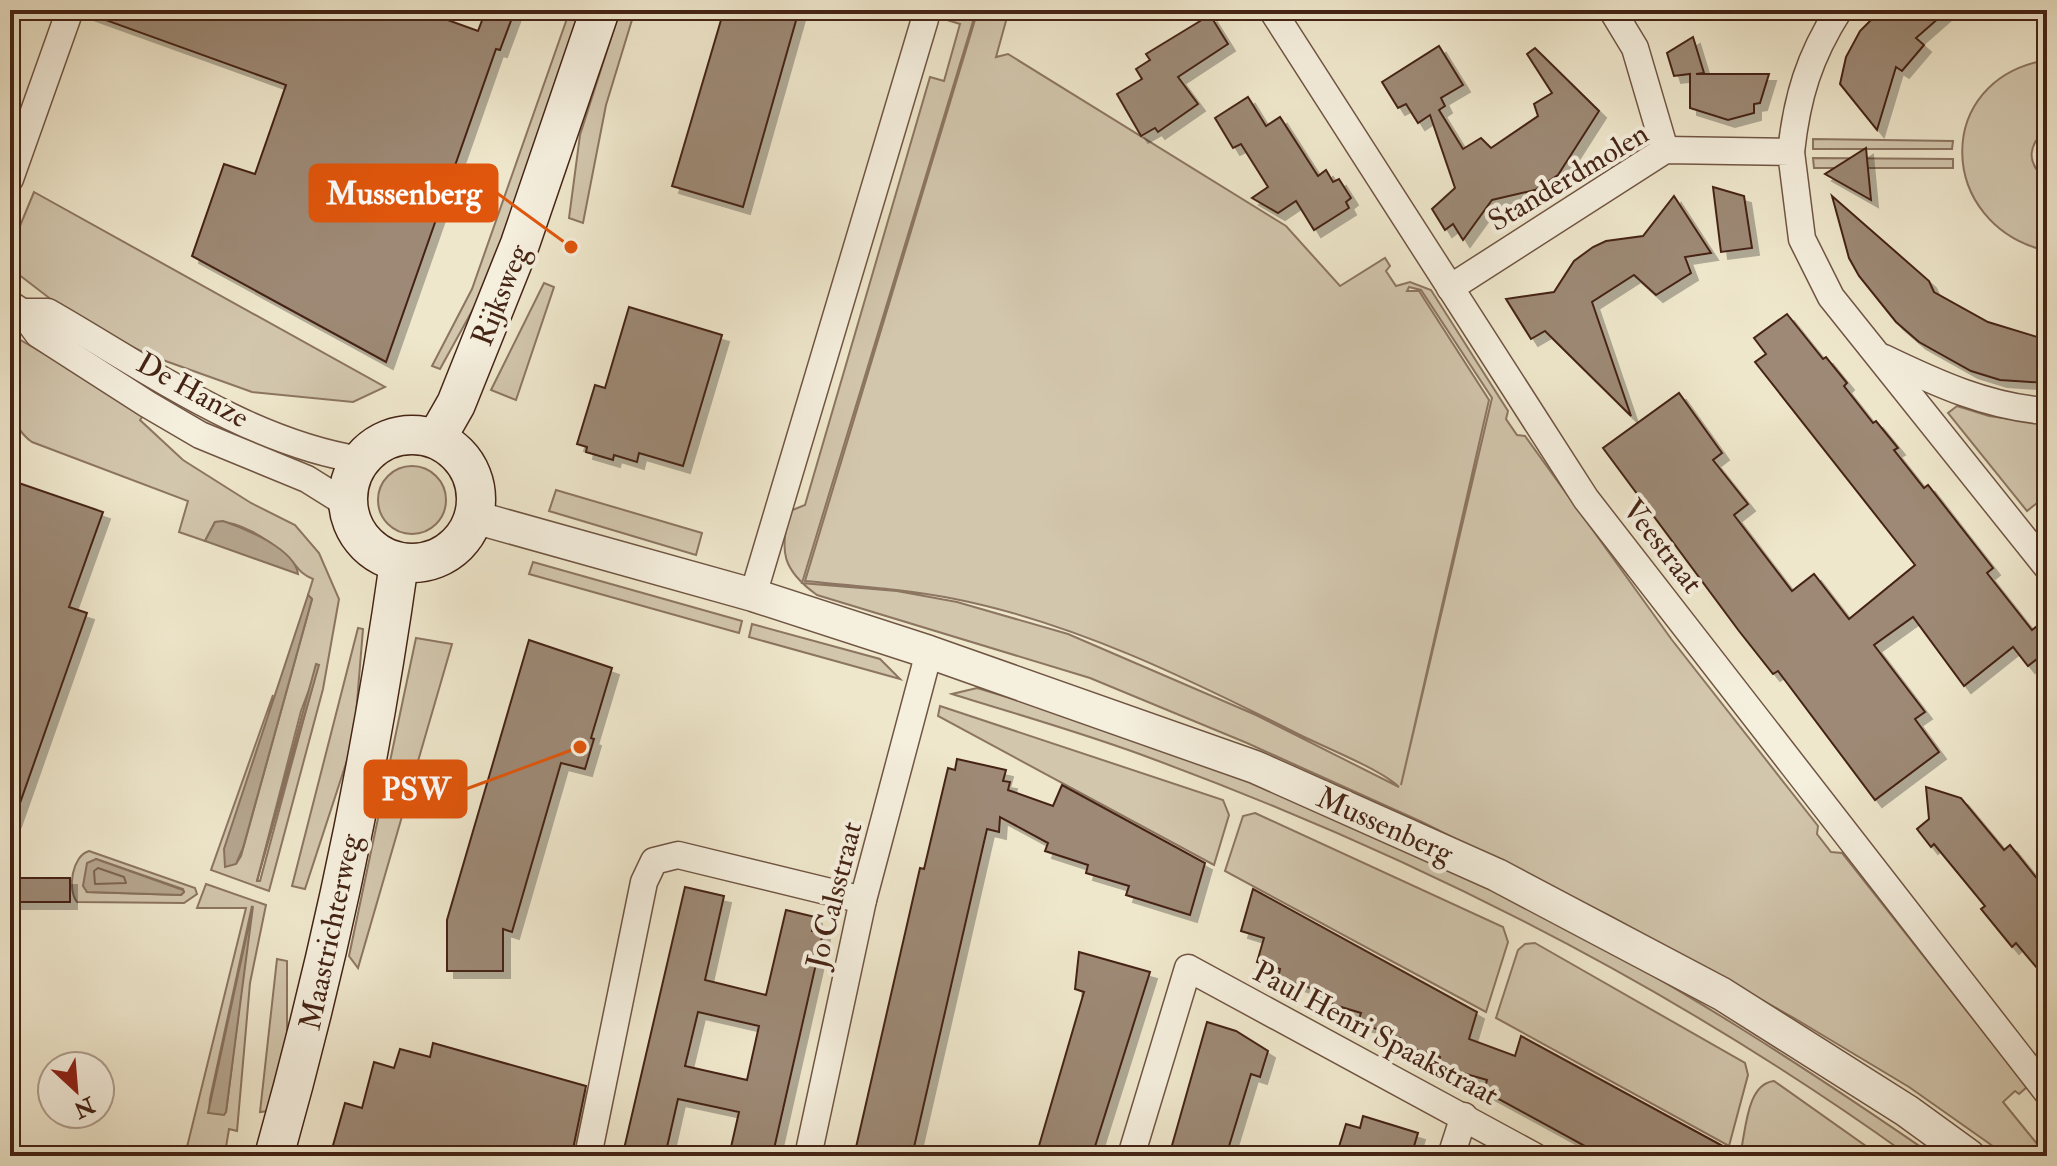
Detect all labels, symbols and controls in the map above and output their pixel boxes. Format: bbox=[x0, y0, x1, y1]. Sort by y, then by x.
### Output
street label: Standerdmolen bbox=[1481, 115, 1655, 240]
callout: Mussenberg bbox=[310, 165, 497, 221]
text: Mussenberg bbox=[325, 174, 483, 214]
street label: Rijksweg bbox=[463, 238, 538, 351]
street label: De Hanze bbox=[130, 345, 255, 436]
street label: Veestraat bbox=[1614, 492, 1711, 601]
callout: PSW bbox=[365, 761, 466, 817]
text: PSW bbox=[381, 770, 453, 810]
street label: Mussenberg bbox=[1311, 779, 1460, 872]
street label: Jo Calsstraat bbox=[798, 818, 871, 973]
street label: Maastrichterweg bbox=[292, 830, 370, 1033]
street label: Paul Henri Spaakstraat bbox=[1247, 953, 1505, 1114]
north arrow bbox=[36, 1050, 116, 1130]
text: N bbox=[69, 1090, 100, 1124]

